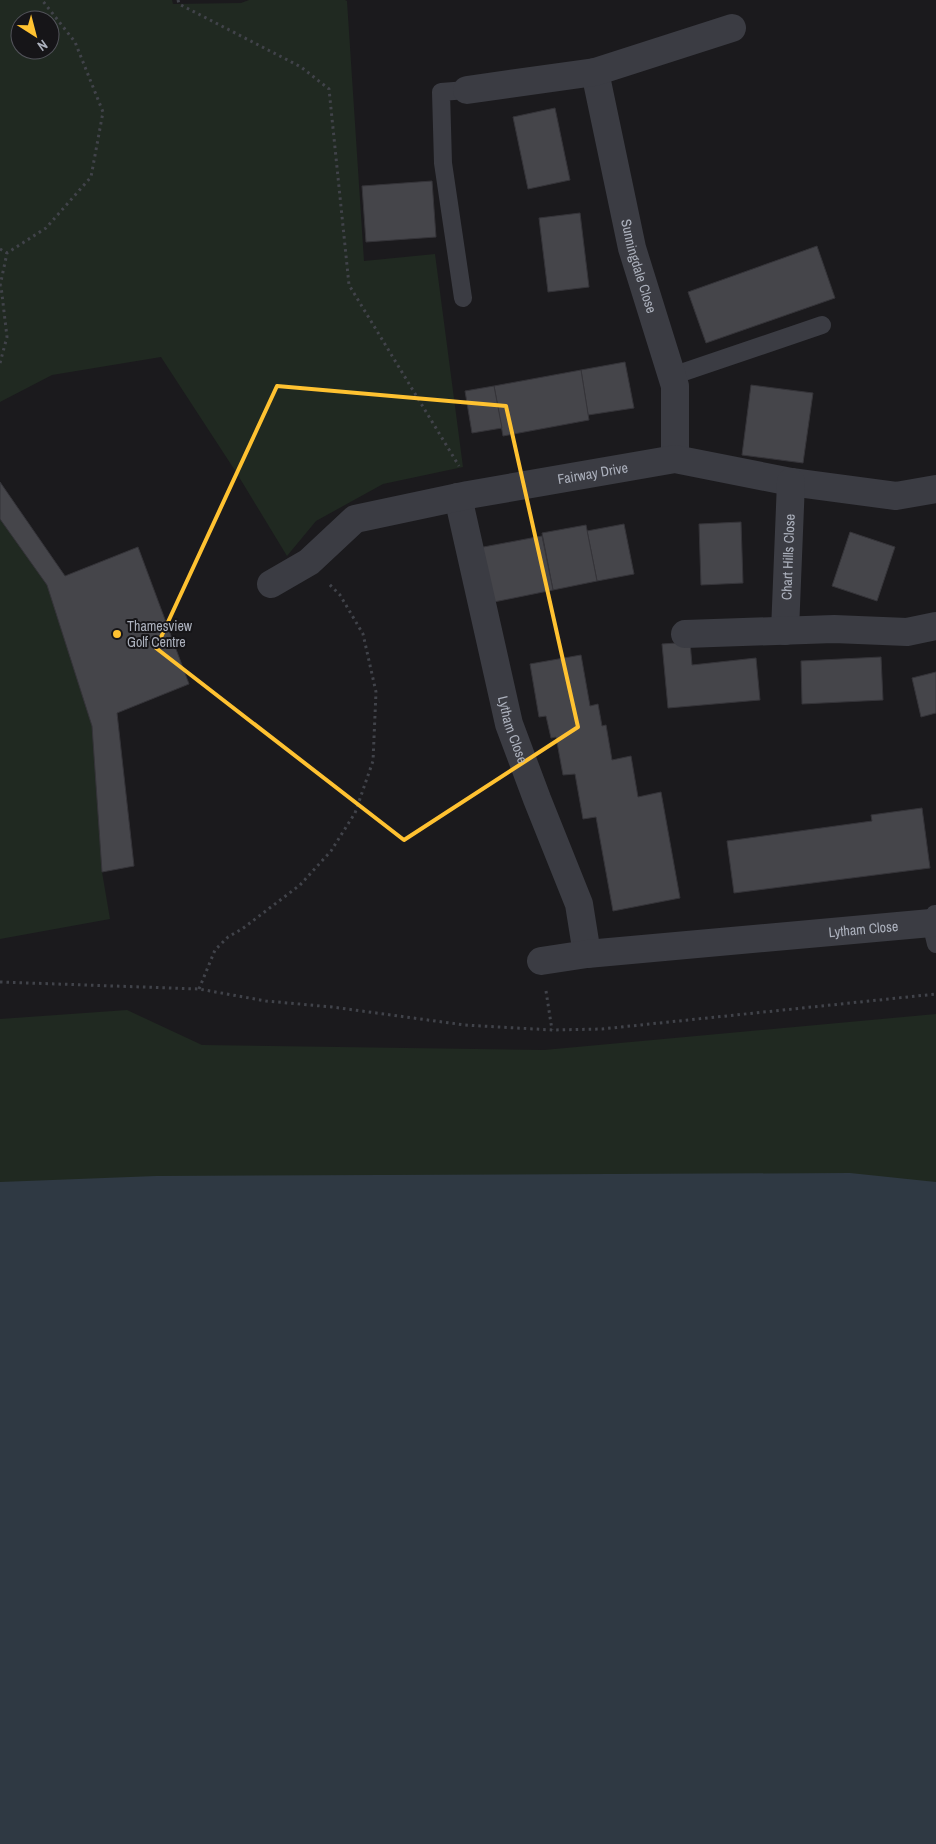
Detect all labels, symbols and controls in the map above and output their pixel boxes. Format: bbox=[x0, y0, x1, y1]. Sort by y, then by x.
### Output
north arrow bbox=[10, 10, 60, 60]
text: N bbox=[34, 36, 51, 55]
street label: Sunningdale Close bbox=[617, 217, 661, 315]
street label: Fairway Drive bbox=[556, 458, 629, 488]
street label: Chart Hills Close bbox=[777, 514, 799, 601]
place label: Thamesview Golf Centre bbox=[127, 617, 193, 651]
marker: Thamesview Golf Centre bbox=[111, 628, 123, 640]
street label: Lytham Close bbox=[494, 694, 532, 766]
street label: Lytham Close bbox=[828, 917, 899, 941]

